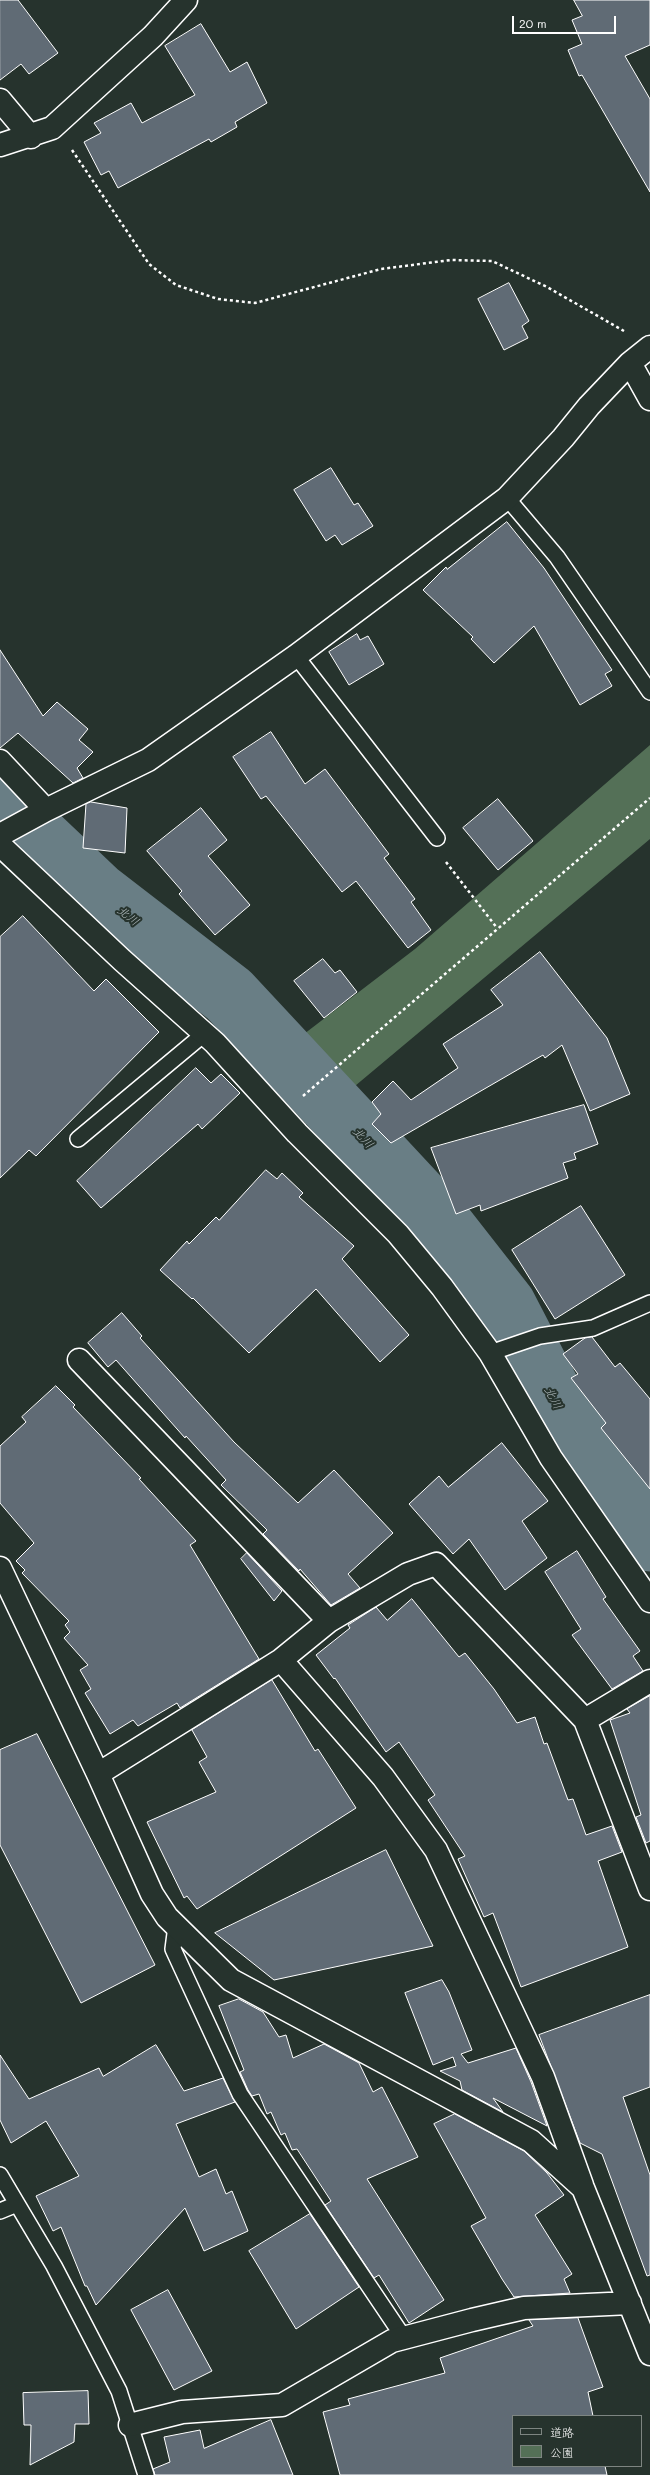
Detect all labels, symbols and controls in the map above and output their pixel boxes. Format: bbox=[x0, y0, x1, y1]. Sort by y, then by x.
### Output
scale bar bbox=[514, 8, 618, 34]
text: 20 m bbox=[519, 15, 547, 31]
water label: 北川 bbox=[114, 903, 142, 929]
water label: 北川 bbox=[350, 1124, 376, 1152]
water label: 北川 bbox=[541, 1384, 565, 1412]
legend bbox=[512, 2415, 642, 2467]
text: 道路 bbox=[550, 2424, 574, 2440]
text: 公園 bbox=[550, 2444, 574, 2460]

